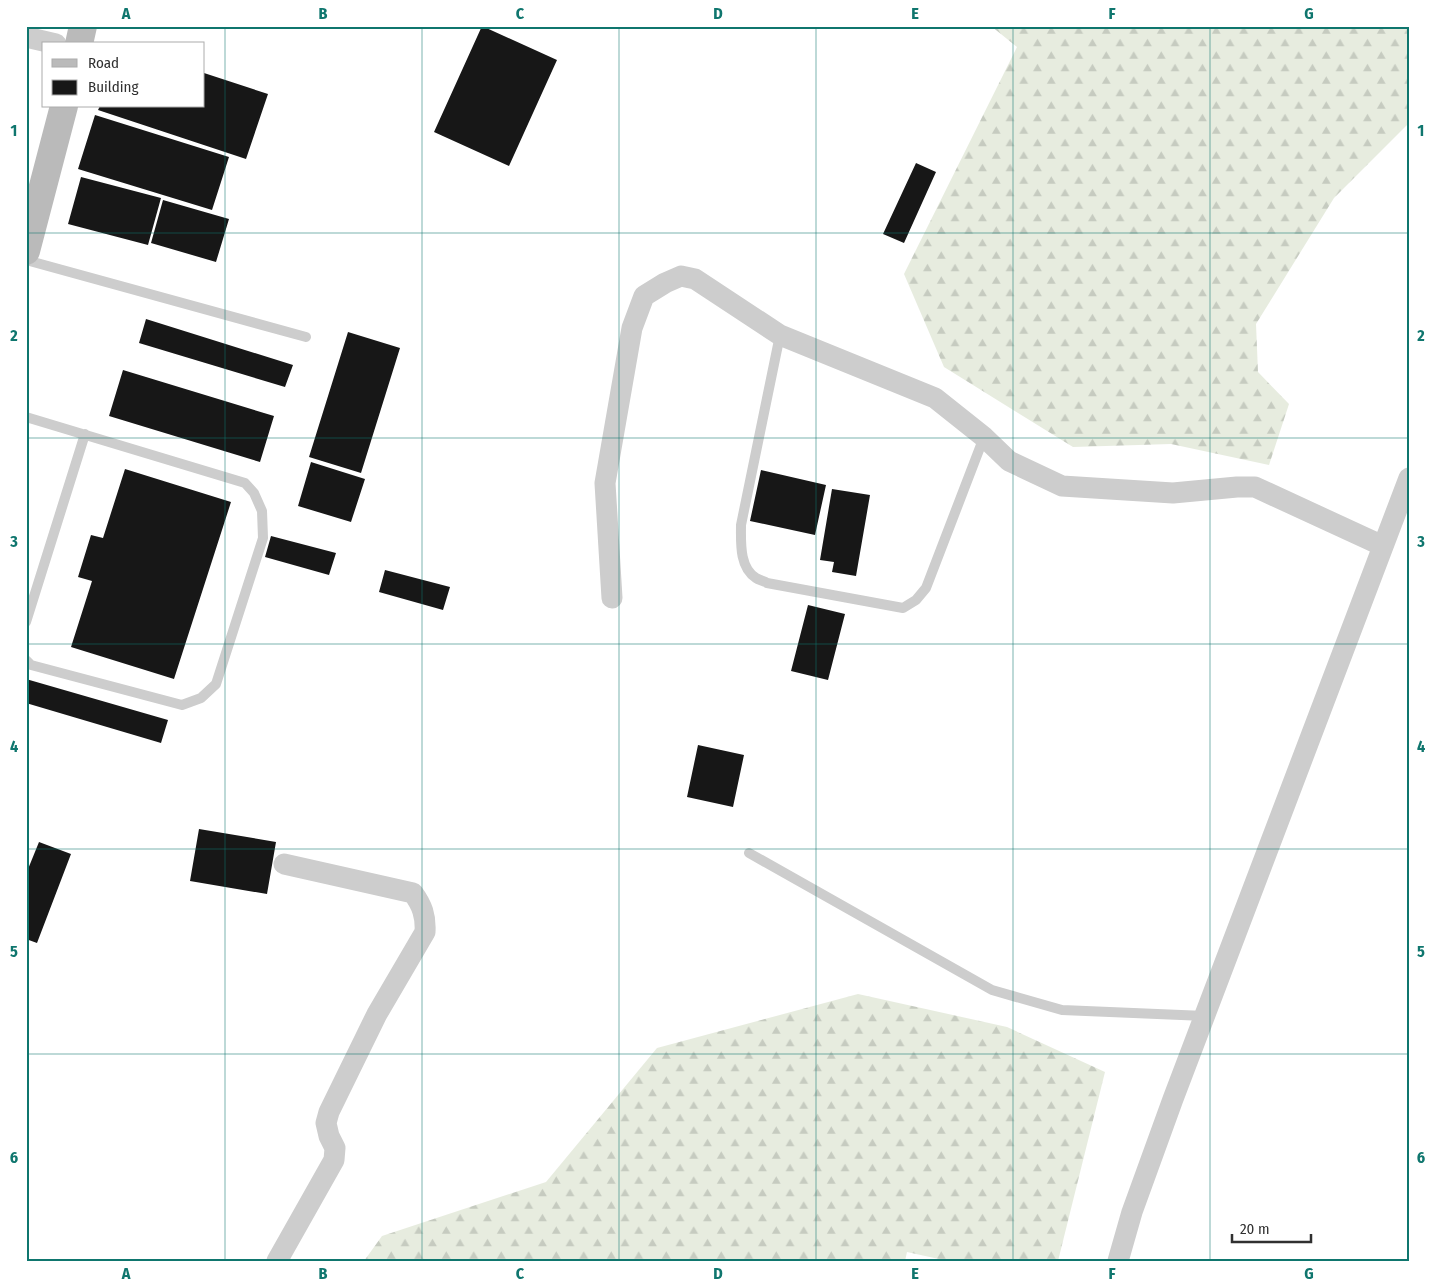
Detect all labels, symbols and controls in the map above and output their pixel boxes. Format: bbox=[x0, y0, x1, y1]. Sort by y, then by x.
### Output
text: A bbox=[121, 4, 131, 23]
text: B bbox=[319, 4, 328, 23]
text: C bbox=[516, 4, 525, 23]
text: D bbox=[713, 4, 723, 23]
text: E bbox=[911, 4, 919, 23]
text: F bbox=[1108, 4, 1116, 23]
text: G bbox=[1304, 4, 1314, 23]
legend bbox=[42, 42, 205, 108]
text: Road bbox=[88, 54, 119, 72]
text: Building bbox=[88, 78, 139, 96]
text: 1 bbox=[11, 121, 17, 140]
text: 1 bbox=[1418, 121, 1424, 140]
text: 2 bbox=[9, 326, 18, 345]
text: 2 bbox=[1416, 326, 1425, 345]
text: 3 bbox=[9, 532, 18, 551]
text: 3 bbox=[1416, 532, 1425, 551]
text: 4 bbox=[10, 737, 18, 756]
text: 4 bbox=[1417, 737, 1425, 756]
text: 5 bbox=[10, 942, 18, 961]
text: 5 bbox=[1417, 942, 1425, 961]
text: 6 bbox=[10, 1148, 18, 1167]
text: 6 bbox=[1417, 1148, 1425, 1167]
scale bar bbox=[1232, 1212, 1311, 1244]
text: 20 m bbox=[1240, 1220, 1270, 1238]
text: A bbox=[121, 1264, 131, 1283]
text: B bbox=[319, 1264, 328, 1283]
text: C bbox=[516, 1264, 525, 1283]
text: D bbox=[713, 1264, 723, 1283]
text: E bbox=[911, 1264, 919, 1283]
text: F bbox=[1108, 1264, 1116, 1283]
text: G bbox=[1304, 1264, 1314, 1283]

